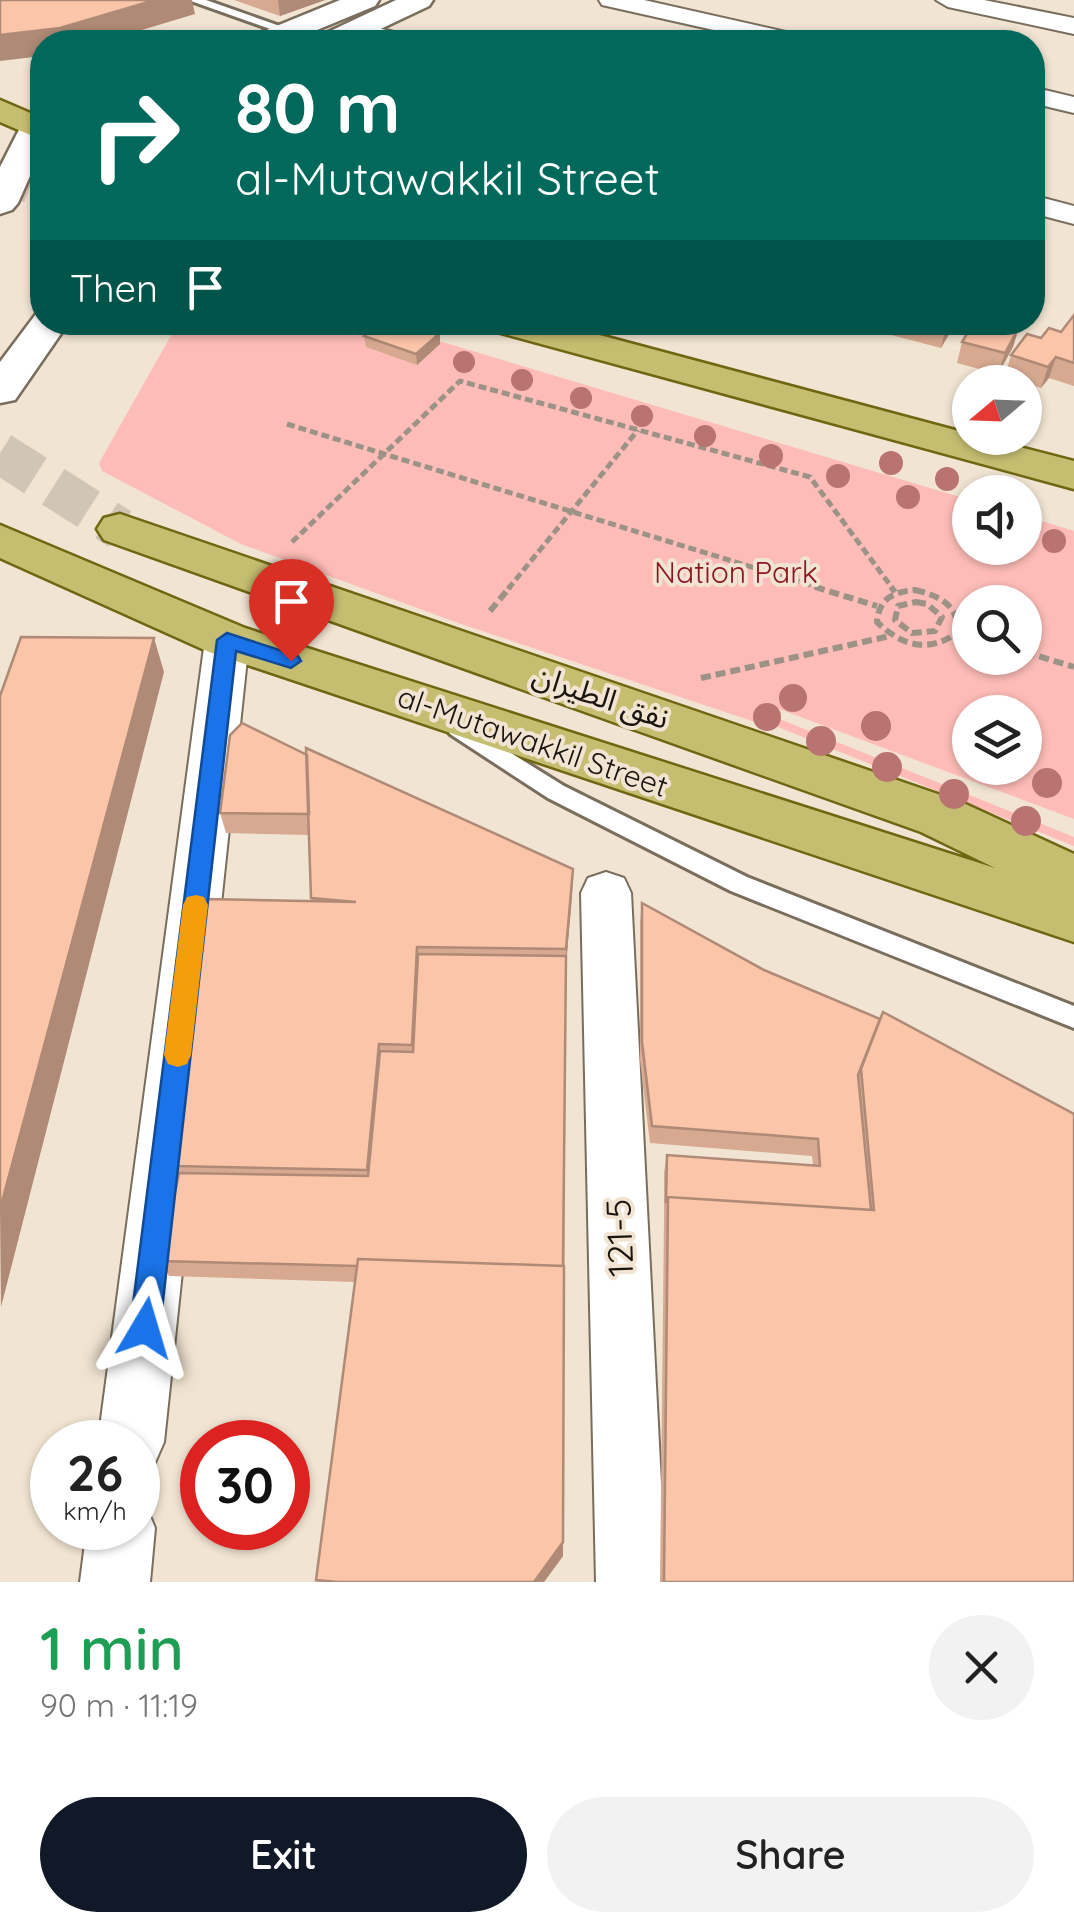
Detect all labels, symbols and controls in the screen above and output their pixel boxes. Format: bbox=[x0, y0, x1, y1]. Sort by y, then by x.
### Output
text: 80 m bbox=[235, 63, 400, 151]
icon: right bbox=[70, 70, 200, 200]
text: al-Mutawakkil Street bbox=[235, 150, 660, 206]
icon: arrive bbox=[178, 260, 233, 315]
text: Then bbox=[70, 264, 158, 312]
north arrow bbox=[952, 365, 1042, 455]
map controls bbox=[952, 365, 1042, 785]
button: sound bbox=[952, 475, 1042, 565]
park label: Nation Park bbox=[654, 553, 818, 591]
pin bbox=[249, 559, 334, 662]
icon: arrive bbox=[264, 574, 319, 629]
button: search bbox=[952, 585, 1042, 675]
street label: نفق الطيران bbox=[528, 655, 674, 737]
street label: al-Mutawakkil Street bbox=[393, 677, 673, 805]
button: layers bbox=[952, 695, 1042, 785]
street label: 121-5 bbox=[596, 1198, 642, 1278]
position arrow bbox=[93, 1276, 197, 1380]
speed limit sign: 30 bbox=[180, 1420, 310, 1550]
text: 26 bbox=[67, 1441, 123, 1504]
text: km/h bbox=[63, 1495, 127, 1526]
text: 1 min bbox=[40, 1610, 184, 1685]
button: close bbox=[929, 1615, 1034, 1720]
text: 90 m · 11:19 bbox=[40, 1685, 198, 1725]
button: Exit bbox=[40, 1797, 527, 1912]
button: Share bbox=[547, 1797, 1034, 1912]

